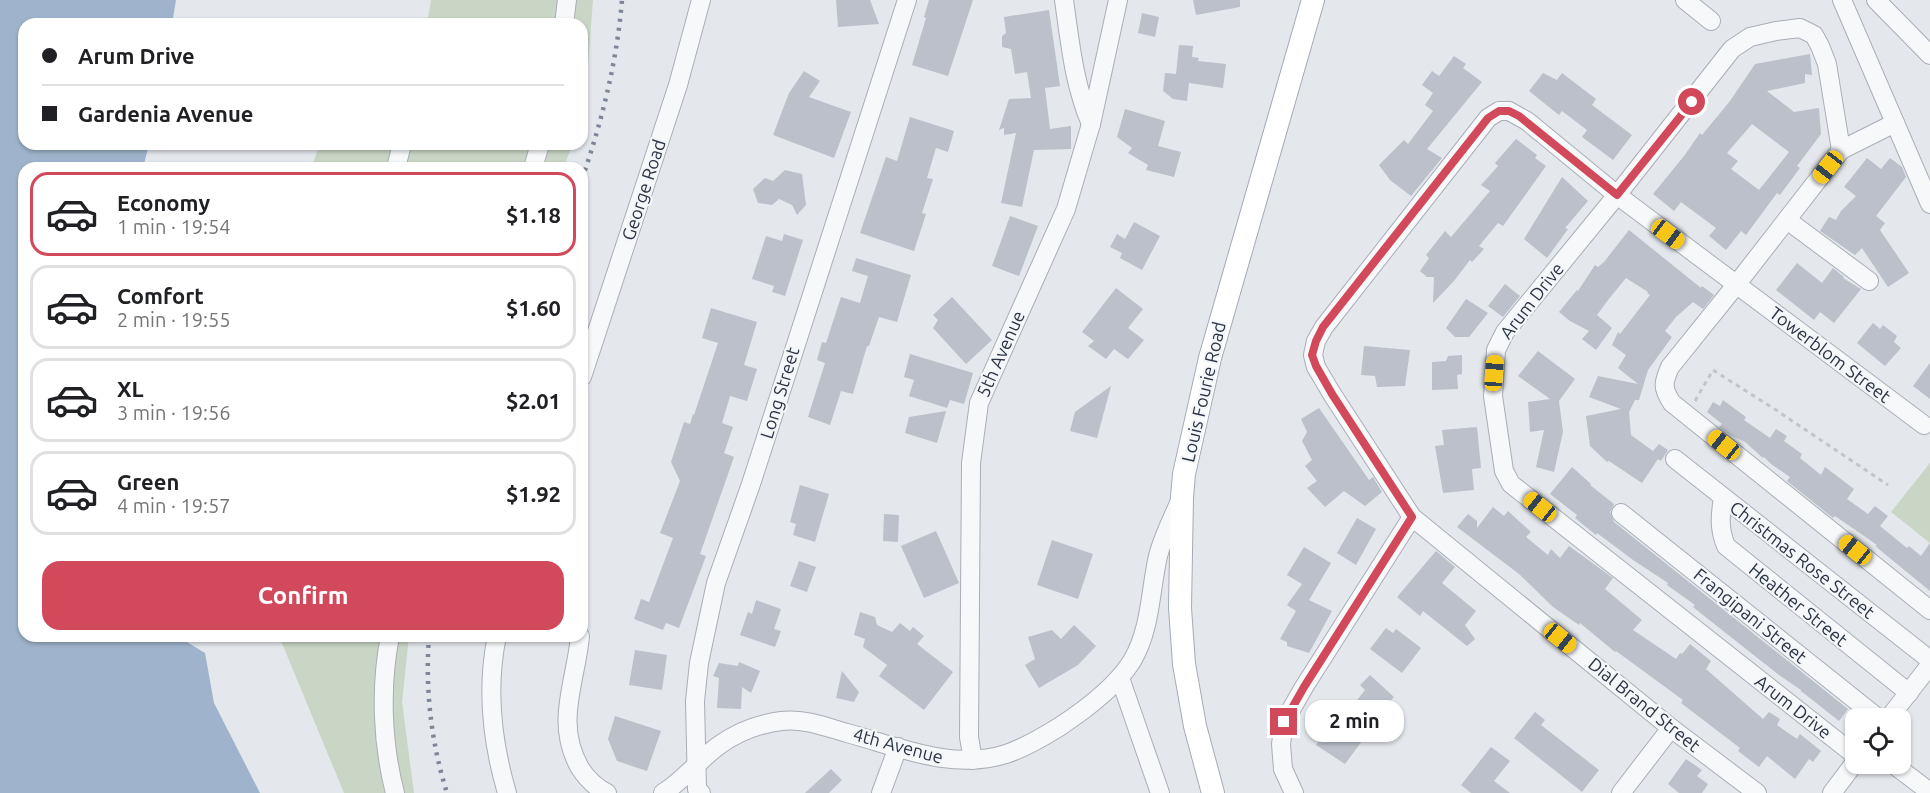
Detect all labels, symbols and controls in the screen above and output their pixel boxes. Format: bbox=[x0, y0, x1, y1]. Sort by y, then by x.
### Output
text: Arum Drive bbox=[78, 43, 195, 68]
route start bbox=[1678, 88, 1705, 115]
text: Gardenia Avenue bbox=[78, 101, 253, 126]
street label: George Road bbox=[617, 137, 669, 243]
car bbox=[1810, 147, 1846, 187]
icon: car bbox=[45, 187, 99, 241]
text: Economy bbox=[117, 190, 210, 215]
text: $1.18 bbox=[506, 202, 561, 227]
text: 1 min · 19:54 bbox=[117, 215, 231, 238]
car bbox=[1648, 216, 1688, 252]
street label: Arum Drive bbox=[1495, 258, 1567, 342]
icon: car bbox=[45, 280, 99, 334]
text: Comfort bbox=[117, 283, 204, 308]
text: $1.60 bbox=[506, 295, 561, 320]
street label: Towerblom Street bbox=[1766, 302, 1895, 406]
street label: 5th Avenue bbox=[972, 307, 1028, 400]
text: 2 min · 19:55 bbox=[117, 308, 231, 331]
street label: Louis Fourie Road bbox=[1177, 320, 1229, 464]
street label: Long Street bbox=[756, 345, 802, 441]
car bbox=[1484, 354, 1504, 392]
icon: car bbox=[45, 373, 99, 427]
text: XL bbox=[117, 376, 144, 401]
text: $2.01 bbox=[506, 388, 561, 413]
text: 3 min · 19:56 bbox=[117, 401, 231, 424]
car bbox=[1704, 427, 1744, 463]
icon: car bbox=[45, 466, 99, 520]
text: Green bbox=[117, 469, 179, 494]
text: $1.92 bbox=[506, 481, 561, 506]
car bbox=[1520, 489, 1560, 525]
text: 4 min · 19:57 bbox=[117, 494, 231, 517]
street label: Christmas Rose Street bbox=[1726, 497, 1879, 622]
car bbox=[1835, 532, 1875, 568]
street label: Heather Street bbox=[1746, 559, 1852, 650]
button: Confirm bbox=[42, 561, 564, 630]
street label: Frangipani Street bbox=[1690, 564, 1811, 667]
car bbox=[1540, 620, 1580, 656]
street label: Dial Brand Street bbox=[1585, 653, 1704, 755]
street label: Arum Drive bbox=[1752, 670, 1836, 742]
callout: 2 min bbox=[1305, 701, 1404, 743]
route end bbox=[1270, 708, 1297, 735]
map controls bbox=[1845, 708, 1911, 774]
button: locate bbox=[1845, 708, 1911, 774]
text: 2 min bbox=[1329, 709, 1380, 732]
street label: 4th Avenue bbox=[851, 723, 945, 767]

